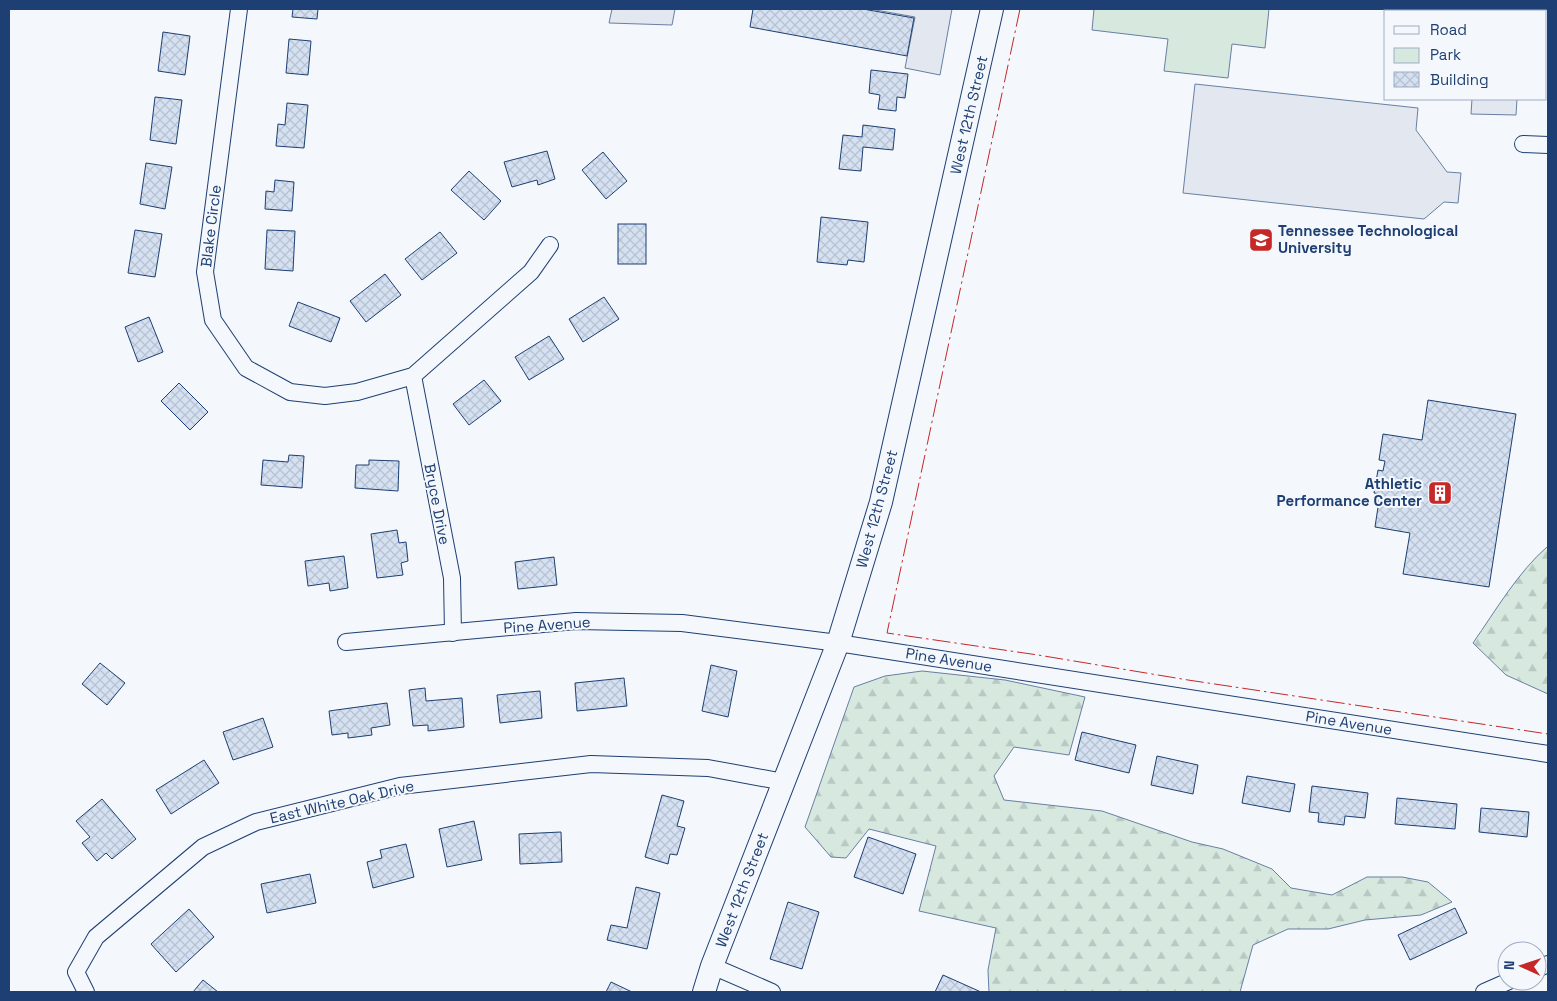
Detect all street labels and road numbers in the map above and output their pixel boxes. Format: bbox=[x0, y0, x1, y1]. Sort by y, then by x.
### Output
street label: West 12th Street bbox=[946, 54, 991, 176]
street label: Blake Circle bbox=[196, 184, 225, 268]
street label: West 12th Street bbox=[852, 448, 901, 570]
street label: Bryce Drive bbox=[420, 462, 455, 546]
street label: Pine Avenue bbox=[503, 612, 591, 637]
street label: Pine Avenue bbox=[904, 643, 994, 676]
street label: Pine Avenue bbox=[1304, 706, 1394, 739]
street label: East White Oak Drive bbox=[268, 776, 416, 827]
street label: West 12th Street bbox=[711, 830, 772, 950]

